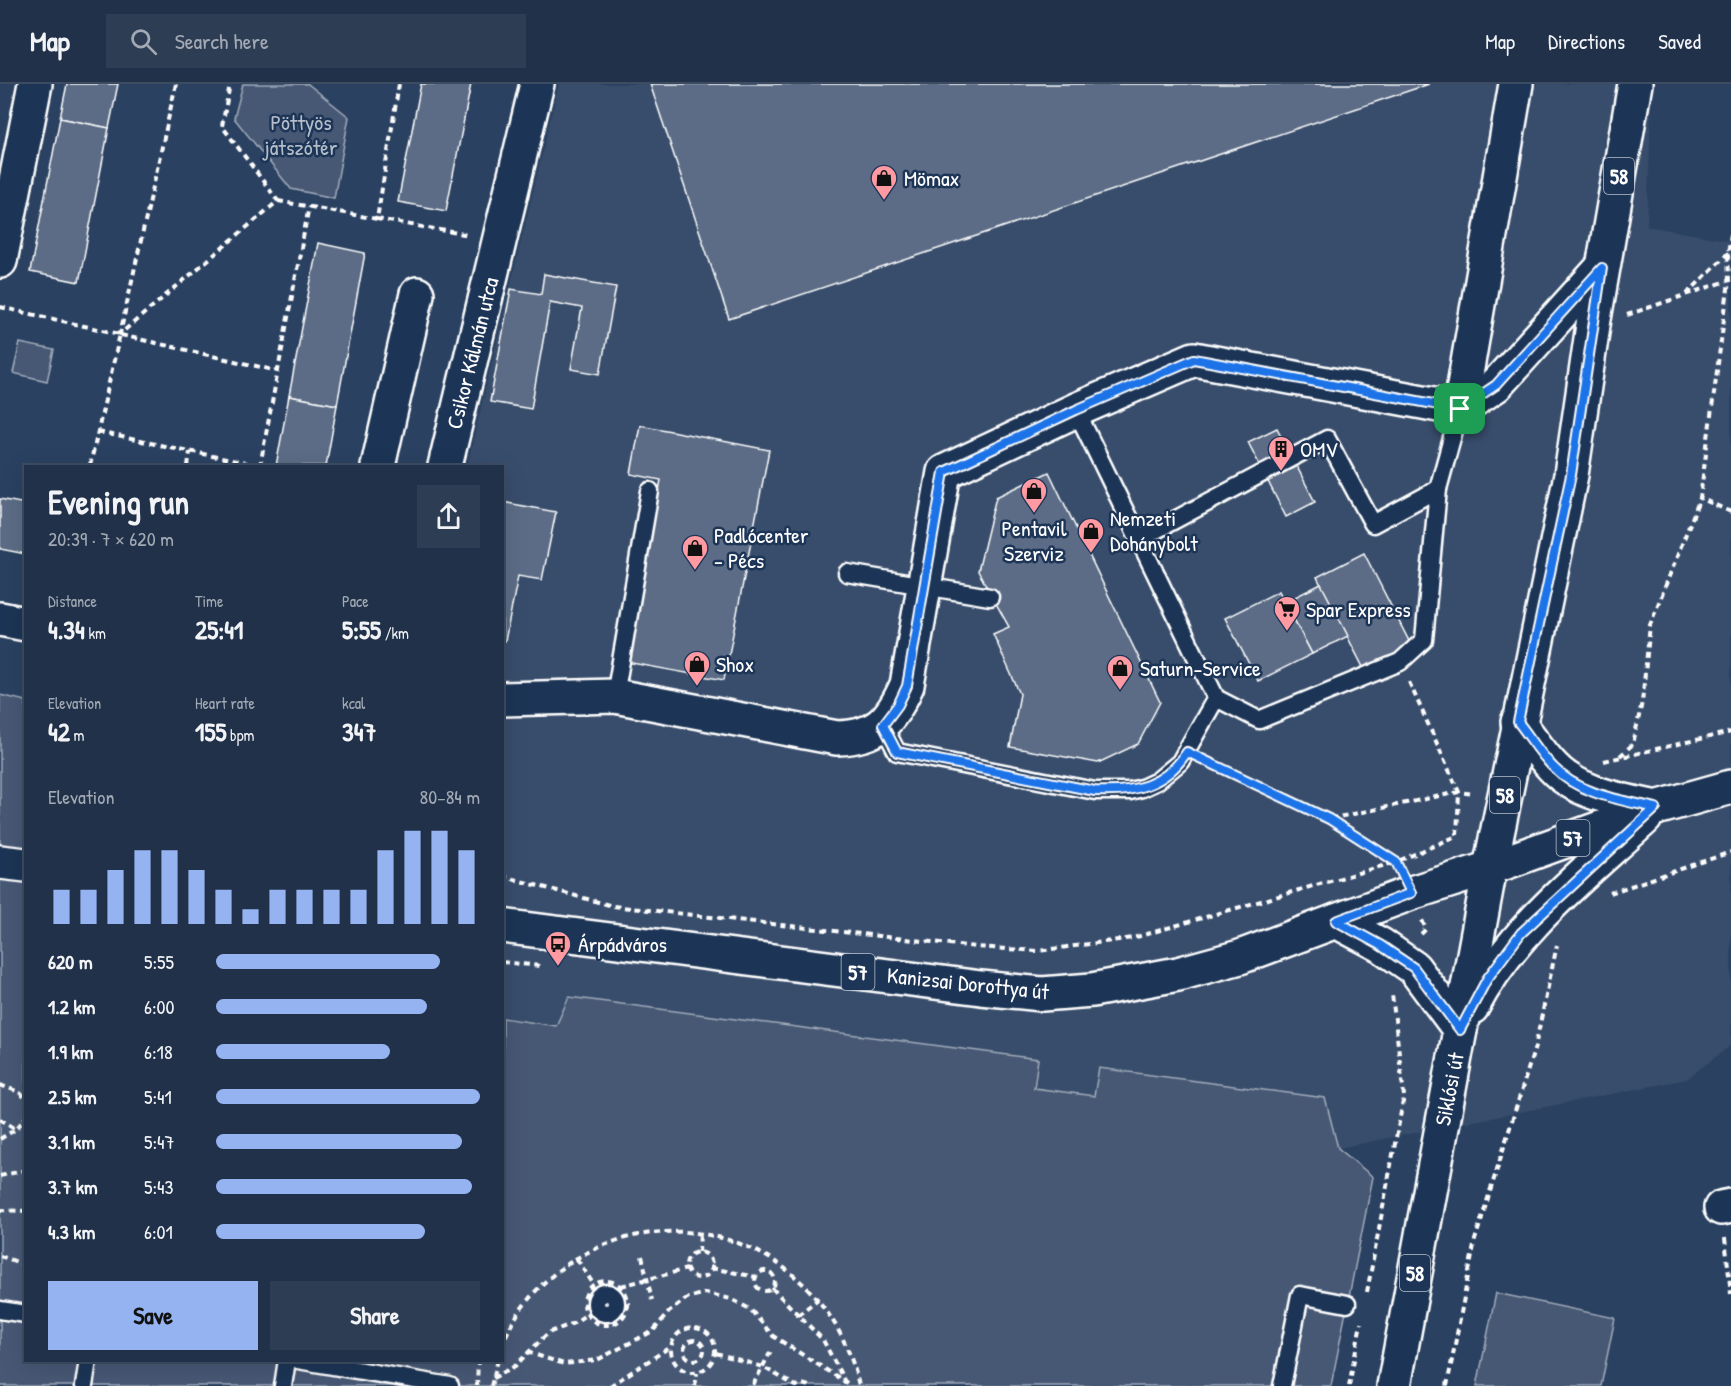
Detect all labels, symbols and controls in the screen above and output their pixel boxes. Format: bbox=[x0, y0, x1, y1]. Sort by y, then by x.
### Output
search box bbox=[106, 14, 526, 68]
text: Map bbox=[30, 22, 70, 60]
icon: search bbox=[127, 25, 160, 58]
text: Search here bbox=[175, 26, 269, 56]
text: Map bbox=[1485, 27, 1515, 56]
text: Directions bbox=[1548, 27, 1625, 56]
text: Saved bbox=[1658, 27, 1701, 56]
park label: Pöttyös játszótér bbox=[262, 107, 338, 162]
road number: 58 bbox=[1604, 158, 1634, 194]
shop icon: Mömax bbox=[869, 163, 899, 201]
place label: Mömax bbox=[904, 163, 959, 193]
street label: Csikor Kálmán utca bbox=[439, 274, 505, 432]
pin bbox=[1434, 383, 1485, 434]
icon: arrive bbox=[1443, 392, 1476, 425]
building icon: OMV bbox=[1266, 434, 1296, 472]
place label: OMV bbox=[1300, 434, 1338, 464]
shop icon: Pentavil Szerviz bbox=[1019, 476, 1049, 514]
text: Evening run bbox=[48, 480, 189, 524]
button: share bbox=[417, 485, 480, 548]
place label: Nemzeti Dohánybolt bbox=[1110, 503, 1198, 558]
place label: Pentavil Szerviz bbox=[1001, 513, 1067, 568]
shop icon: Nemzeti Dohánybolt bbox=[1076, 516, 1106, 554]
place label: Padlócenter - Pécs bbox=[714, 520, 809, 575]
text: 20:39 · 7 × 620 m bbox=[48, 525, 174, 552]
shop icon: Padlócenter - Pécs bbox=[680, 533, 710, 571]
text: Distance bbox=[48, 590, 97, 612]
text: Time bbox=[195, 590, 223, 612]
text: Pace bbox=[342, 590, 369, 612]
supermarket icon: Spar Express bbox=[1272, 594, 1302, 632]
place label: Spar Express bbox=[1306, 594, 1411, 624]
text: 4.34 bbox=[48, 612, 85, 647]
text: 25:41 bbox=[195, 612, 243, 647]
text: 5:55 bbox=[342, 612, 381, 647]
text: km bbox=[85, 622, 106, 644]
text: /km bbox=[381, 622, 409, 644]
shop icon: Shox bbox=[682, 649, 712, 687]
place label: Shox bbox=[716, 649, 754, 679]
shop icon: Saturn-Service bbox=[1105, 653, 1135, 691]
place label: Saturn-Service bbox=[1140, 653, 1261, 683]
text: Elevation bbox=[48, 692, 101, 714]
text: Heart rate bbox=[195, 692, 255, 714]
text: kcal bbox=[342, 692, 365, 714]
text: 42 bbox=[48, 714, 70, 749]
text: 155 bbox=[195, 714, 226, 749]
text: 347 bbox=[342, 714, 376, 749]
text: m bbox=[70, 724, 84, 746]
text: bpm bbox=[226, 724, 254, 746]
road number: 58 bbox=[1490, 777, 1520, 813]
text: Elevation bbox=[48, 783, 114, 810]
text: 80–84 m bbox=[420, 783, 480, 810]
road number: 57 bbox=[1556, 820, 1590, 856]
bus stop icon: Árpádváros bbox=[543, 929, 573, 967]
place label: Árpádváros bbox=[578, 929, 667, 959]
text: 620 m bbox=[48, 948, 93, 975]
text: 5:55 bbox=[144, 948, 174, 975]
road number: 57 bbox=[842, 954, 874, 990]
street label: Kanizsai Dorottya út bbox=[886, 960, 1051, 1006]
text: 1.2 km bbox=[48, 993, 95, 1020]
text: 6:00 bbox=[144, 993, 175, 1020]
text: 1.9 km bbox=[48, 1038, 93, 1065]
text: 6:18 bbox=[144, 1038, 173, 1065]
street label: Siklósi út bbox=[1427, 1050, 1471, 1128]
text: 2.5 km bbox=[48, 1083, 97, 1110]
text: 5:41 bbox=[144, 1083, 172, 1110]
text: 3.1 km bbox=[48, 1128, 95, 1155]
text: 5:47 bbox=[144, 1128, 175, 1155]
text: 3.7 km bbox=[48, 1173, 98, 1200]
text: 5:43 bbox=[144, 1173, 174, 1200]
text: 4.3 km bbox=[48, 1218, 95, 1245]
text: 6:01 bbox=[144, 1218, 173, 1245]
road number: 58 bbox=[1400, 1255, 1430, 1291]
button: Save bbox=[48, 1281, 258, 1350]
button: Share bbox=[270, 1281, 480, 1350]

